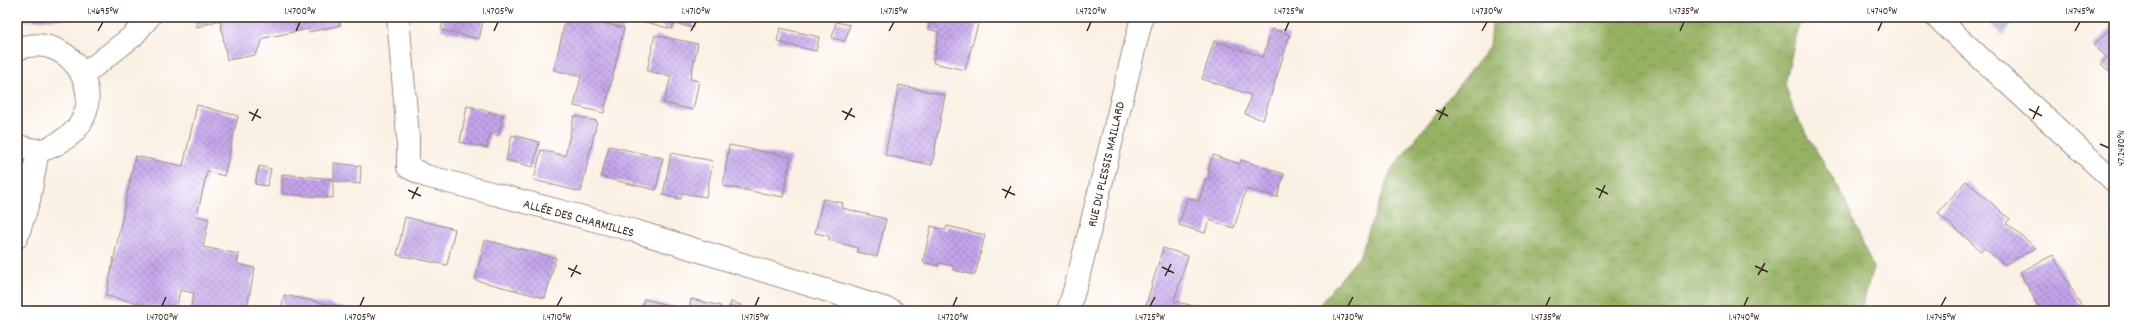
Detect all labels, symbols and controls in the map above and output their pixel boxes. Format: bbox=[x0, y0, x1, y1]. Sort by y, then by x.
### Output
text: 1.4695°W bbox=[87, 5, 119, 19]
text: 1.4700°W bbox=[284, 5, 316, 19]
text: 1.4705°W bbox=[483, 5, 514, 19]
text: 1.4710°W bbox=[682, 5, 710, 19]
text: 1.4715°W bbox=[880, 5, 908, 19]
text: 1.4720°W bbox=[1076, 5, 1107, 19]
text: 1.4725°W bbox=[1274, 5, 1304, 19]
text: 1.4730°W bbox=[1472, 5, 1503, 19]
text: 1.4735°W bbox=[1669, 5, 1699, 19]
text: 1.4740°W bbox=[1867, 5, 1897, 19]
text: 1.4745°W bbox=[2065, 5, 2095, 19]
street label: RUE DU PLESSIS MAILLARD bbox=[1084, 100, 1131, 229]
text: 47.2480°N bbox=[2115, 130, 2129, 166]
street label: ALLÉE DES CHARMILLES bbox=[521, 195, 636, 243]
text: 1.4700°W bbox=[146, 311, 178, 325]
text: 1.4705°W bbox=[345, 311, 376, 325]
text: 1.4710°W bbox=[543, 311, 571, 325]
text: 1.4715°W bbox=[741, 311, 769, 325]
text: 1.4720°W bbox=[938, 311, 969, 325]
text: 1.4725°W bbox=[1135, 311, 1165, 325]
text: 1.4730°W bbox=[1333, 311, 1364, 325]
text: 1.4735°W bbox=[1531, 311, 1561, 325]
text: 1.4740°W bbox=[1729, 311, 1759, 325]
text: 1.4745°W bbox=[1926, 311, 1956, 325]

